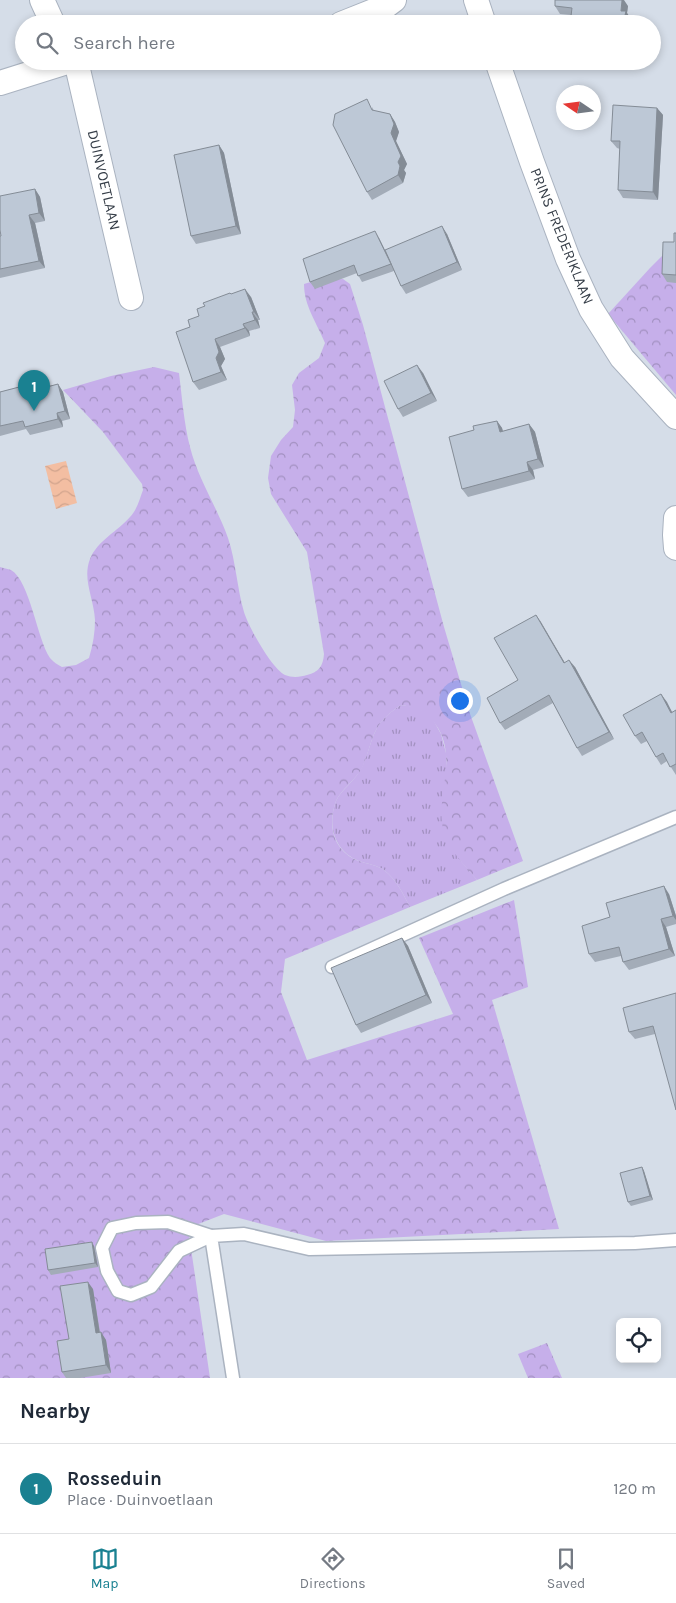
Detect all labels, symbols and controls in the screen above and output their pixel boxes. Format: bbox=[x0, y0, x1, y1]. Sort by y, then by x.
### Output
search box bbox=[15, 15, 661, 70]
icon: search bbox=[33, 29, 61, 57]
text: Search here bbox=[73, 32, 175, 54]
north arrow bbox=[556, 85, 601, 130]
street label: DUINVOETLAAN bbox=[84, 128, 124, 232]
street label: PRINS FREDERIKLAAN bbox=[526, 165, 598, 307]
pin: 1 bbox=[18, 370, 50, 411]
your location bbox=[447, 688, 473, 714]
map controls bbox=[616, 1318, 661, 1363]
button: locate bbox=[616, 1318, 661, 1363]
text: Nearby bbox=[20, 1399, 90, 1423]
text: Rosseduin bbox=[67, 1468, 162, 1490]
text: 1 bbox=[33, 1479, 39, 1498]
text: 120 m bbox=[613, 1479, 656, 1498]
text: Place · Duinvoetlaan bbox=[67, 1490, 214, 1509]
tab: Map bbox=[91, 1545, 119, 1592]
tab: Directions bbox=[300, 1545, 366, 1592]
tab: Saved bbox=[547, 1545, 585, 1592]

